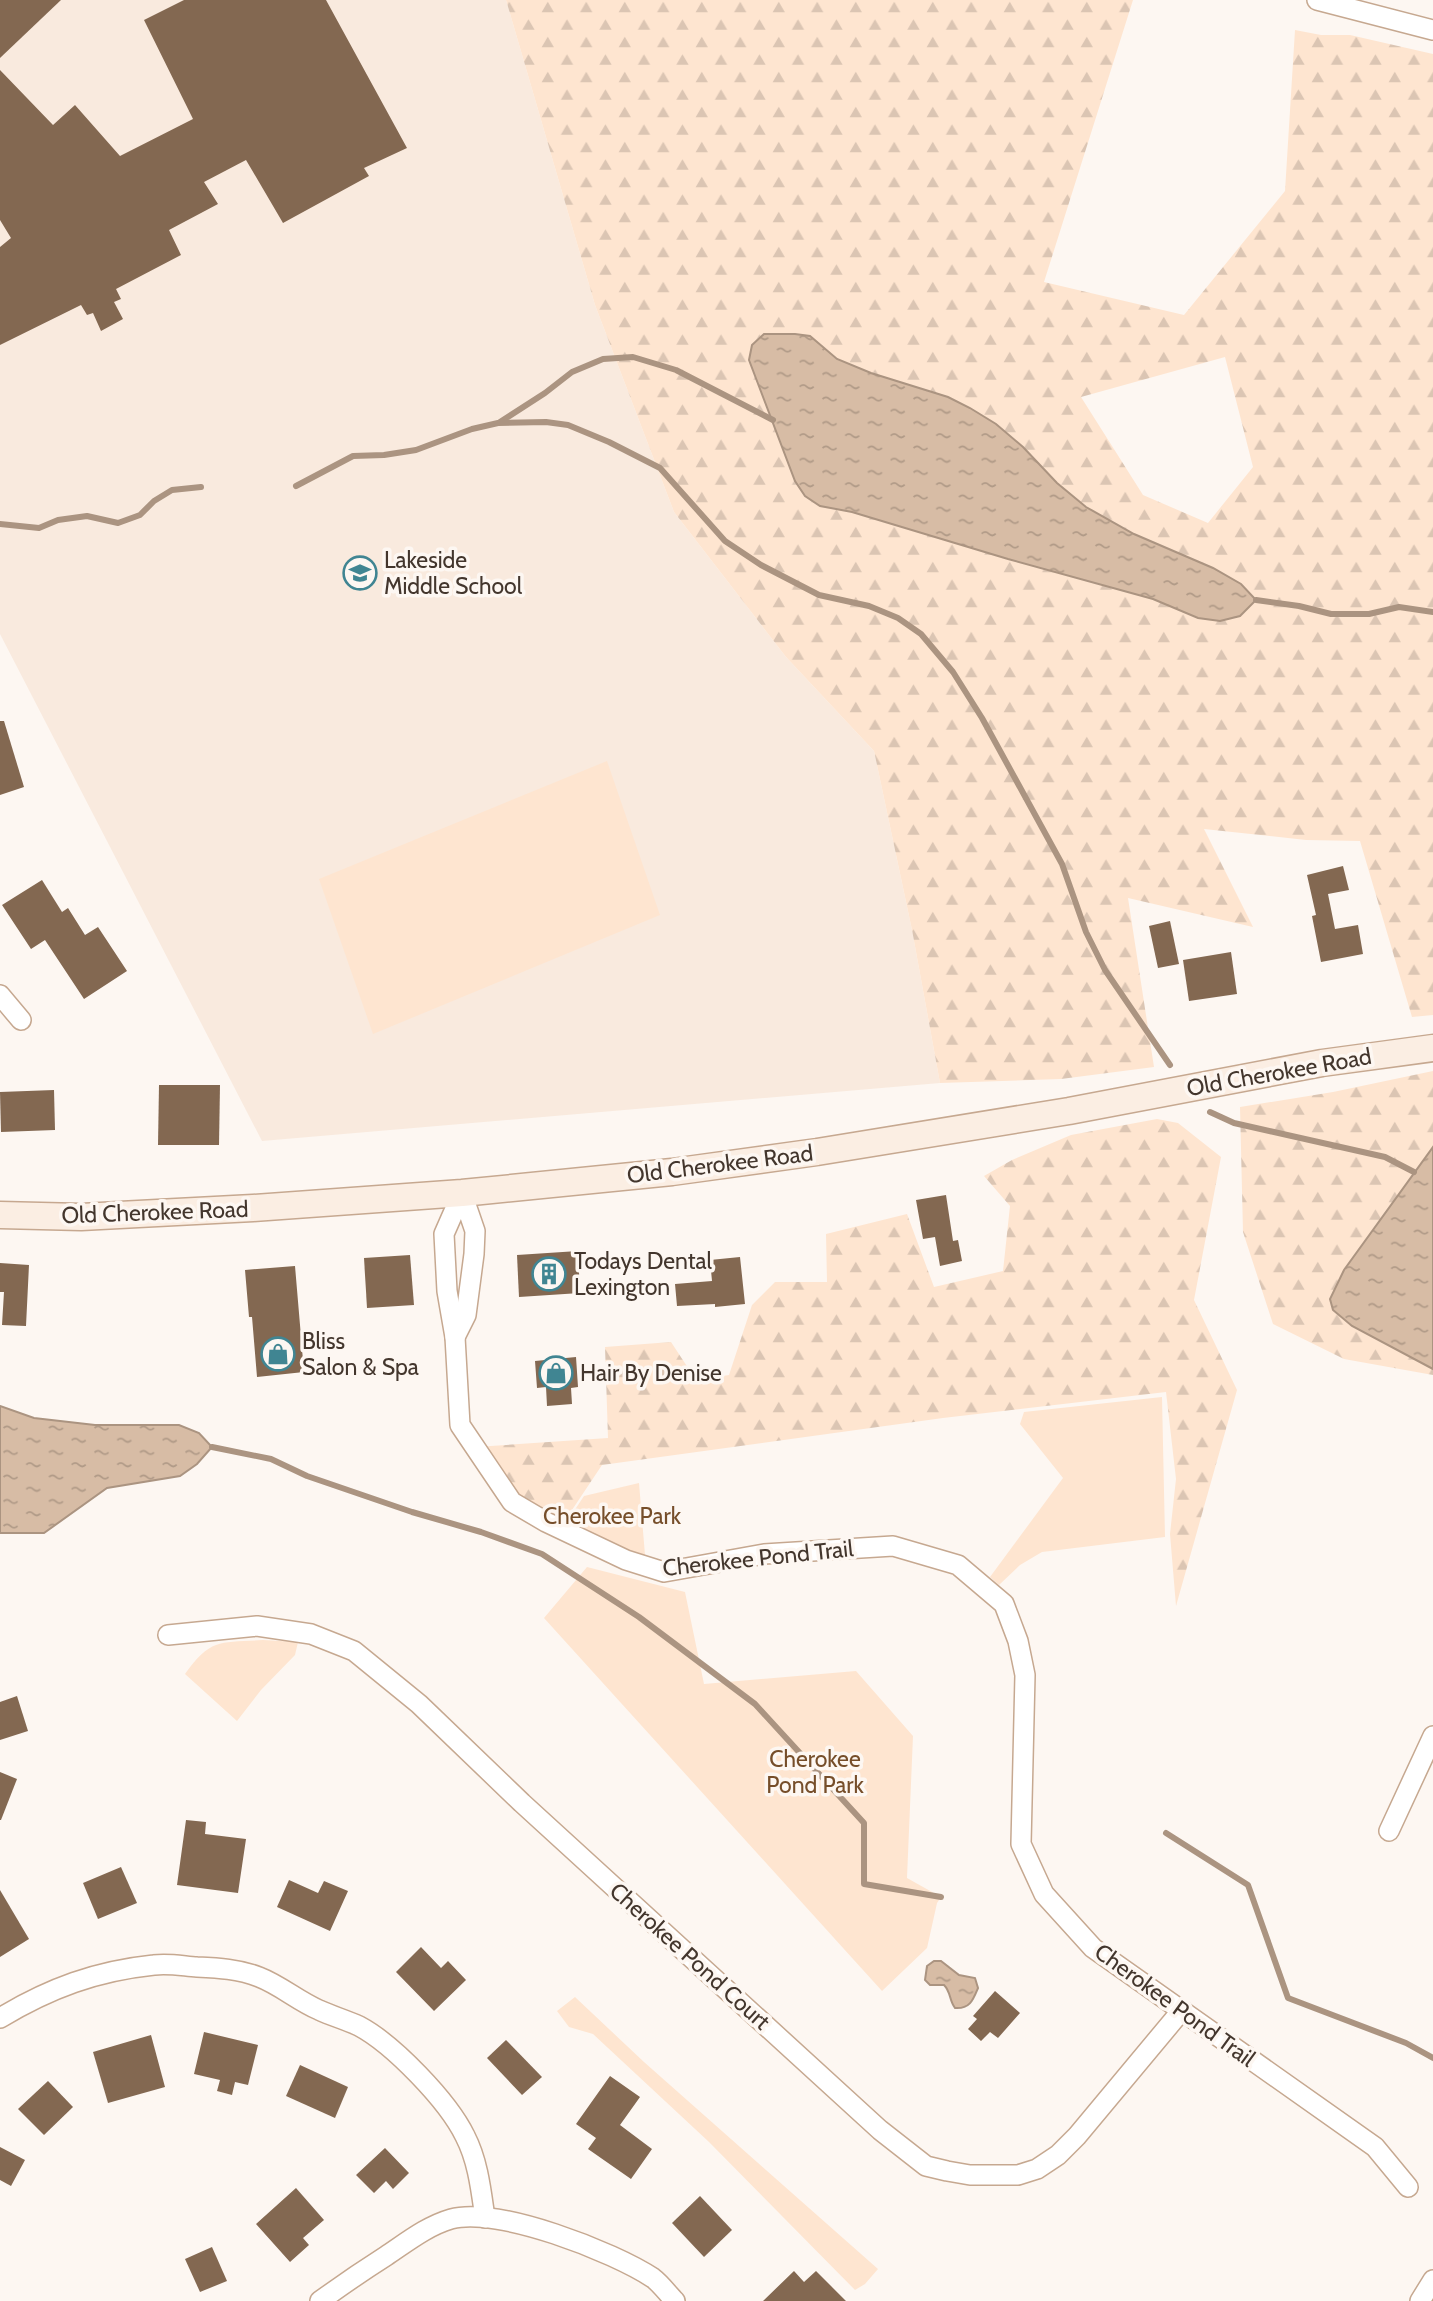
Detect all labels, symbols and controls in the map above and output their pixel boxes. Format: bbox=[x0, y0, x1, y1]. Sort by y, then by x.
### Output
place label: Lakeside Middle School bbox=[384, 546, 523, 600]
school or university icon: Lakeside Middle School bbox=[341, 554, 379, 592]
street label: Old Cherokee Road bbox=[1184, 1042, 1374, 1102]
street label: Old Cherokee Road bbox=[625, 1139, 815, 1189]
street label: Old Cherokee Road bbox=[61, 1195, 249, 1229]
place label: Todays Dental Lexington bbox=[574, 1247, 712, 1301]
building icon: Todays Dental Lexington bbox=[530, 1255, 568, 1293]
place label: Bliss Salon & Spa bbox=[302, 1327, 419, 1381]
shop icon: Bliss Salon & Spa bbox=[259, 1335, 297, 1373]
shop icon: Hair By Denise bbox=[537, 1354, 575, 1392]
place label: Hair By Denise bbox=[580, 1359, 722, 1387]
park label: Cherokee Park bbox=[543, 1502, 682, 1530]
street label: Cherokee Pond Trail bbox=[661, 1534, 855, 1582]
park label: Cherokee Pond Park bbox=[766, 1745, 865, 1799]
street label: Cherokee Pond Court bbox=[604, 1877, 776, 2036]
street label: Cherokee Pond Trail bbox=[1089, 1937, 1261, 2073]

